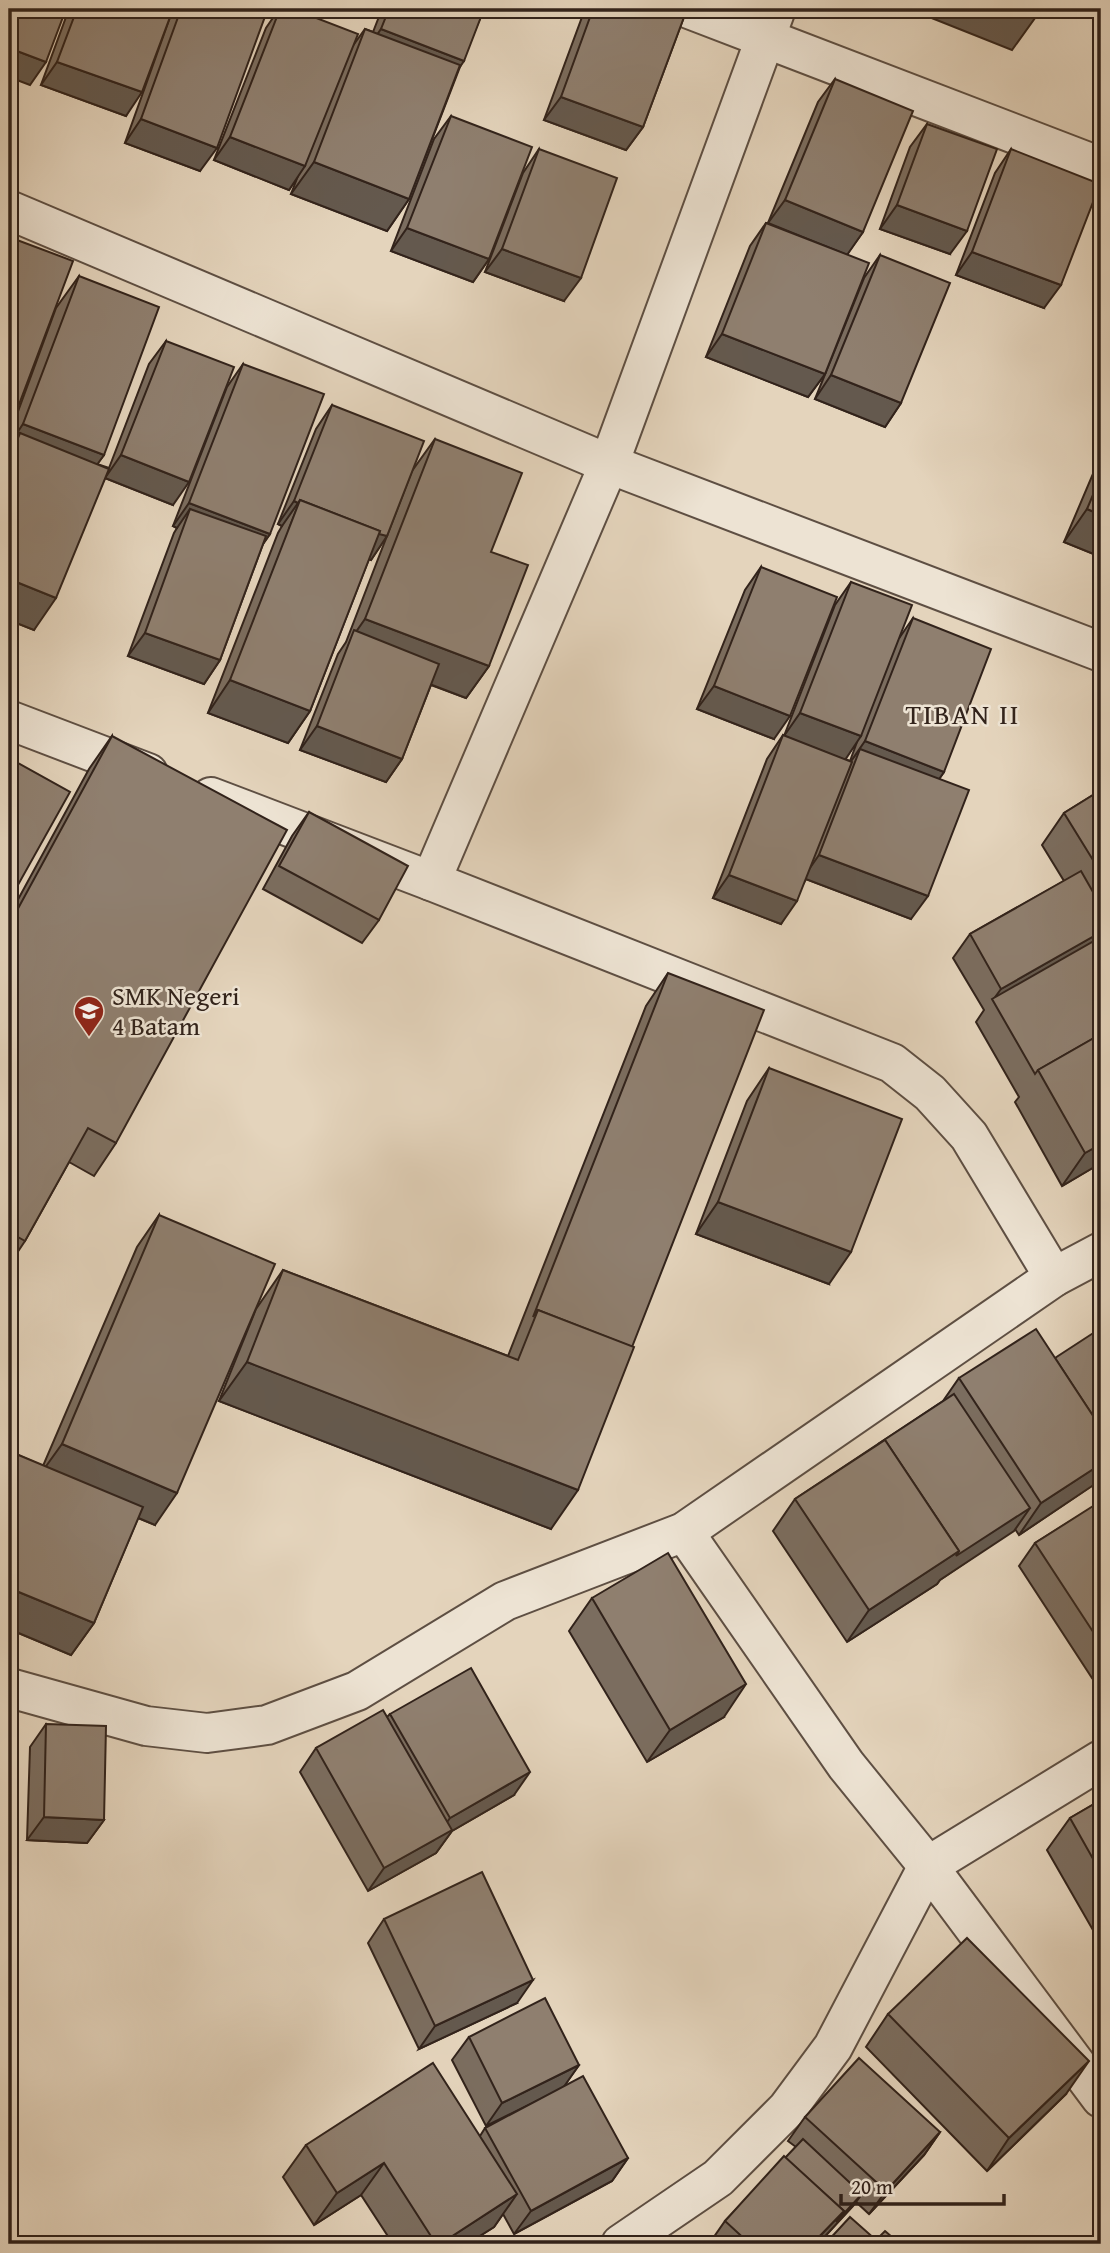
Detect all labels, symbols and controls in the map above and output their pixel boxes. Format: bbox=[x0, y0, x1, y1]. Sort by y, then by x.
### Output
district label: TIBAN II bbox=[906, 693, 1020, 734]
place label: SMK Negeri 4 Batam bbox=[112, 976, 239, 1045]
school or university icon: SMK Negeri 4 Batam bbox=[72, 994, 106, 1038]
scale bar bbox=[841, 2162, 1003, 2206]
text: 20 m bbox=[851, 2171, 893, 2202]

